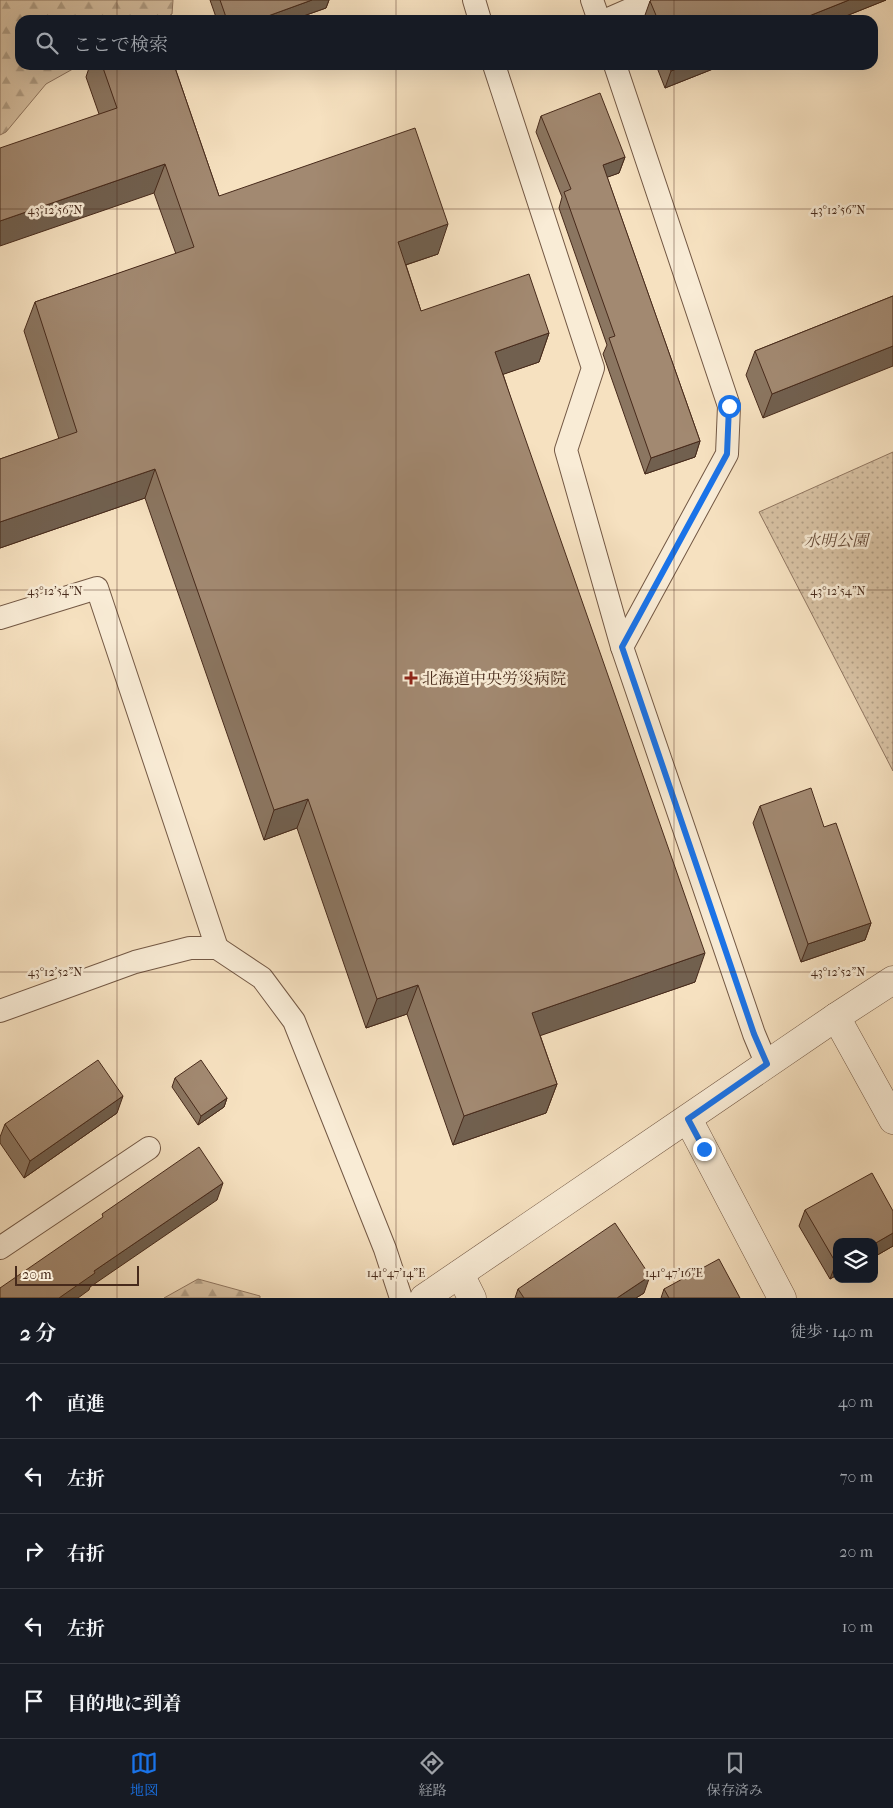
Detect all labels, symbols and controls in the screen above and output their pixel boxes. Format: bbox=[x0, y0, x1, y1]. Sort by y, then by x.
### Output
search box bbox=[15, 15, 878, 70]
icon: search bbox=[33, 29, 61, 57]
text: ここで検索 bbox=[73, 34, 168, 56]
text: 43°12'56"N bbox=[28, 203, 82, 217]
text: 43°12'56"N bbox=[811, 203, 865, 217]
route start bbox=[718, 395, 741, 418]
park label: 水明公園 bbox=[804, 531, 871, 550]
text: 43°12'54"N bbox=[27, 584, 83, 598]
text: 43°12'54"N bbox=[810, 584, 866, 598]
place label: 北海道中央労災病院 bbox=[422, 669, 566, 688]
marker: 北海道中央労災病院 bbox=[404, 671, 418, 685]
text: 43°12'52"N bbox=[28, 965, 82, 979]
text: 43°12'52"N bbox=[811, 965, 865, 979]
route end bbox=[693, 1138, 716, 1161]
map controls bbox=[833, 1238, 878, 1283]
button: layers bbox=[833, 1238, 878, 1283]
scale bar bbox=[15, 1263, 139, 1286]
text: 20 m bbox=[22, 1266, 52, 1283]
text: 141°47'14"E bbox=[367, 1266, 425, 1280]
text: 141°47'16"E bbox=[645, 1266, 703, 1280]
text: 2 分 bbox=[20, 1321, 56, 1345]
text: 徒歩 · 140 m bbox=[790, 1322, 873, 1341]
icon: ahead bbox=[20, 1387, 48, 1415]
text: 40 m bbox=[838, 1392, 873, 1411]
text: 直進 bbox=[67, 1393, 105, 1415]
icon: left bbox=[20, 1462, 48, 1490]
text: 70 m bbox=[840, 1467, 873, 1486]
text: 左折 bbox=[67, 1468, 105, 1490]
icon: right bbox=[20, 1537, 48, 1565]
text: 20 m bbox=[839, 1542, 873, 1561]
text: 右折 bbox=[67, 1543, 105, 1565]
icon: left bbox=[20, 1612, 48, 1640]
text: 10 m bbox=[842, 1617, 873, 1636]
text: 左折 bbox=[67, 1618, 105, 1640]
icon: arrive bbox=[20, 1687, 48, 1715]
text: 目的地に到着 bbox=[67, 1693, 181, 1715]
tab: 地図 bbox=[130, 1749, 158, 1799]
tab: 経路 bbox=[418, 1749, 446, 1799]
tab: 保存済み bbox=[707, 1749, 763, 1799]

